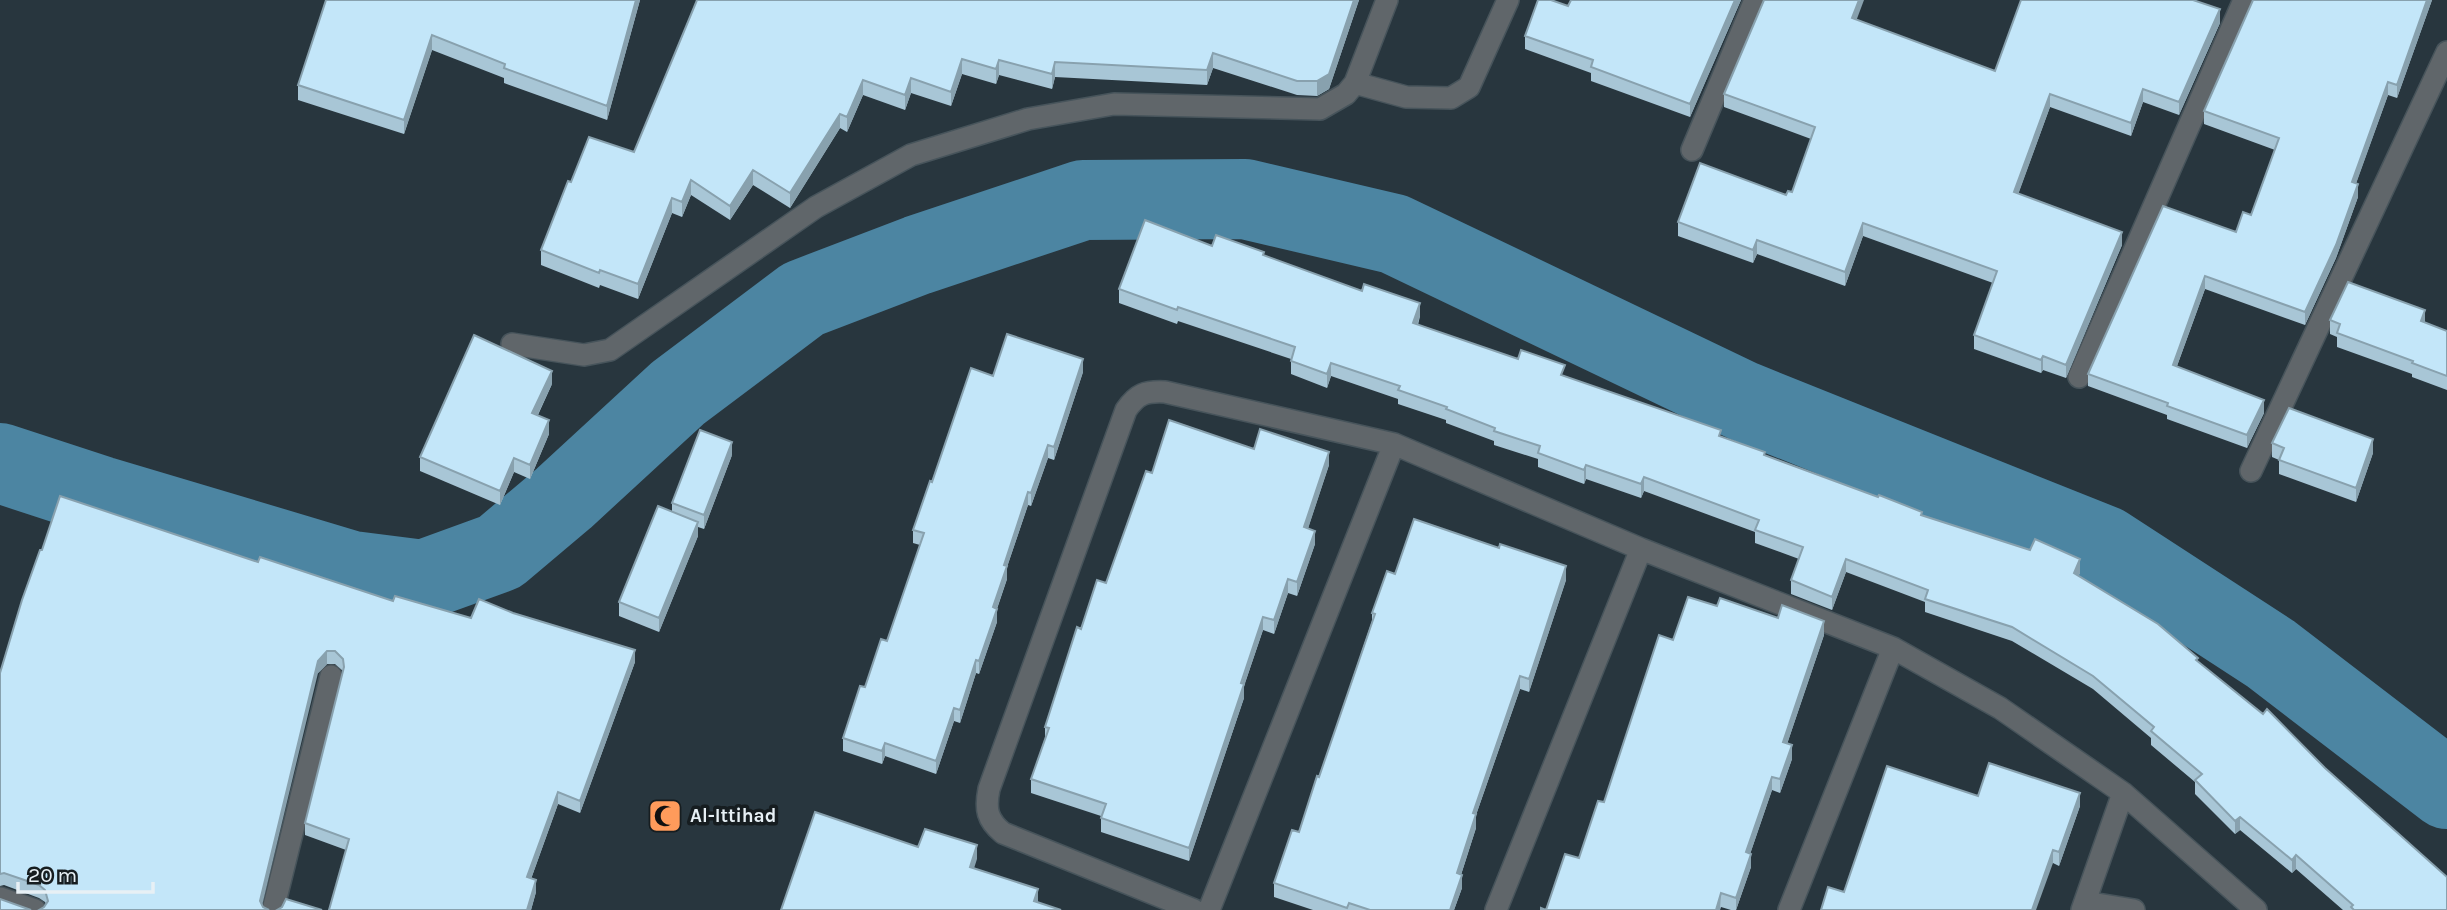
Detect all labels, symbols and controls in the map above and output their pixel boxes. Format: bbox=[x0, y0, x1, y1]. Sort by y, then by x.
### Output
mosque icon: Al-Ittihad bbox=[646, 797, 684, 835]
place label: Al-Ittihad bbox=[690, 805, 776, 827]
scale bar bbox=[18, 850, 152, 894]
text: 20 m bbox=[28, 863, 77, 887]

